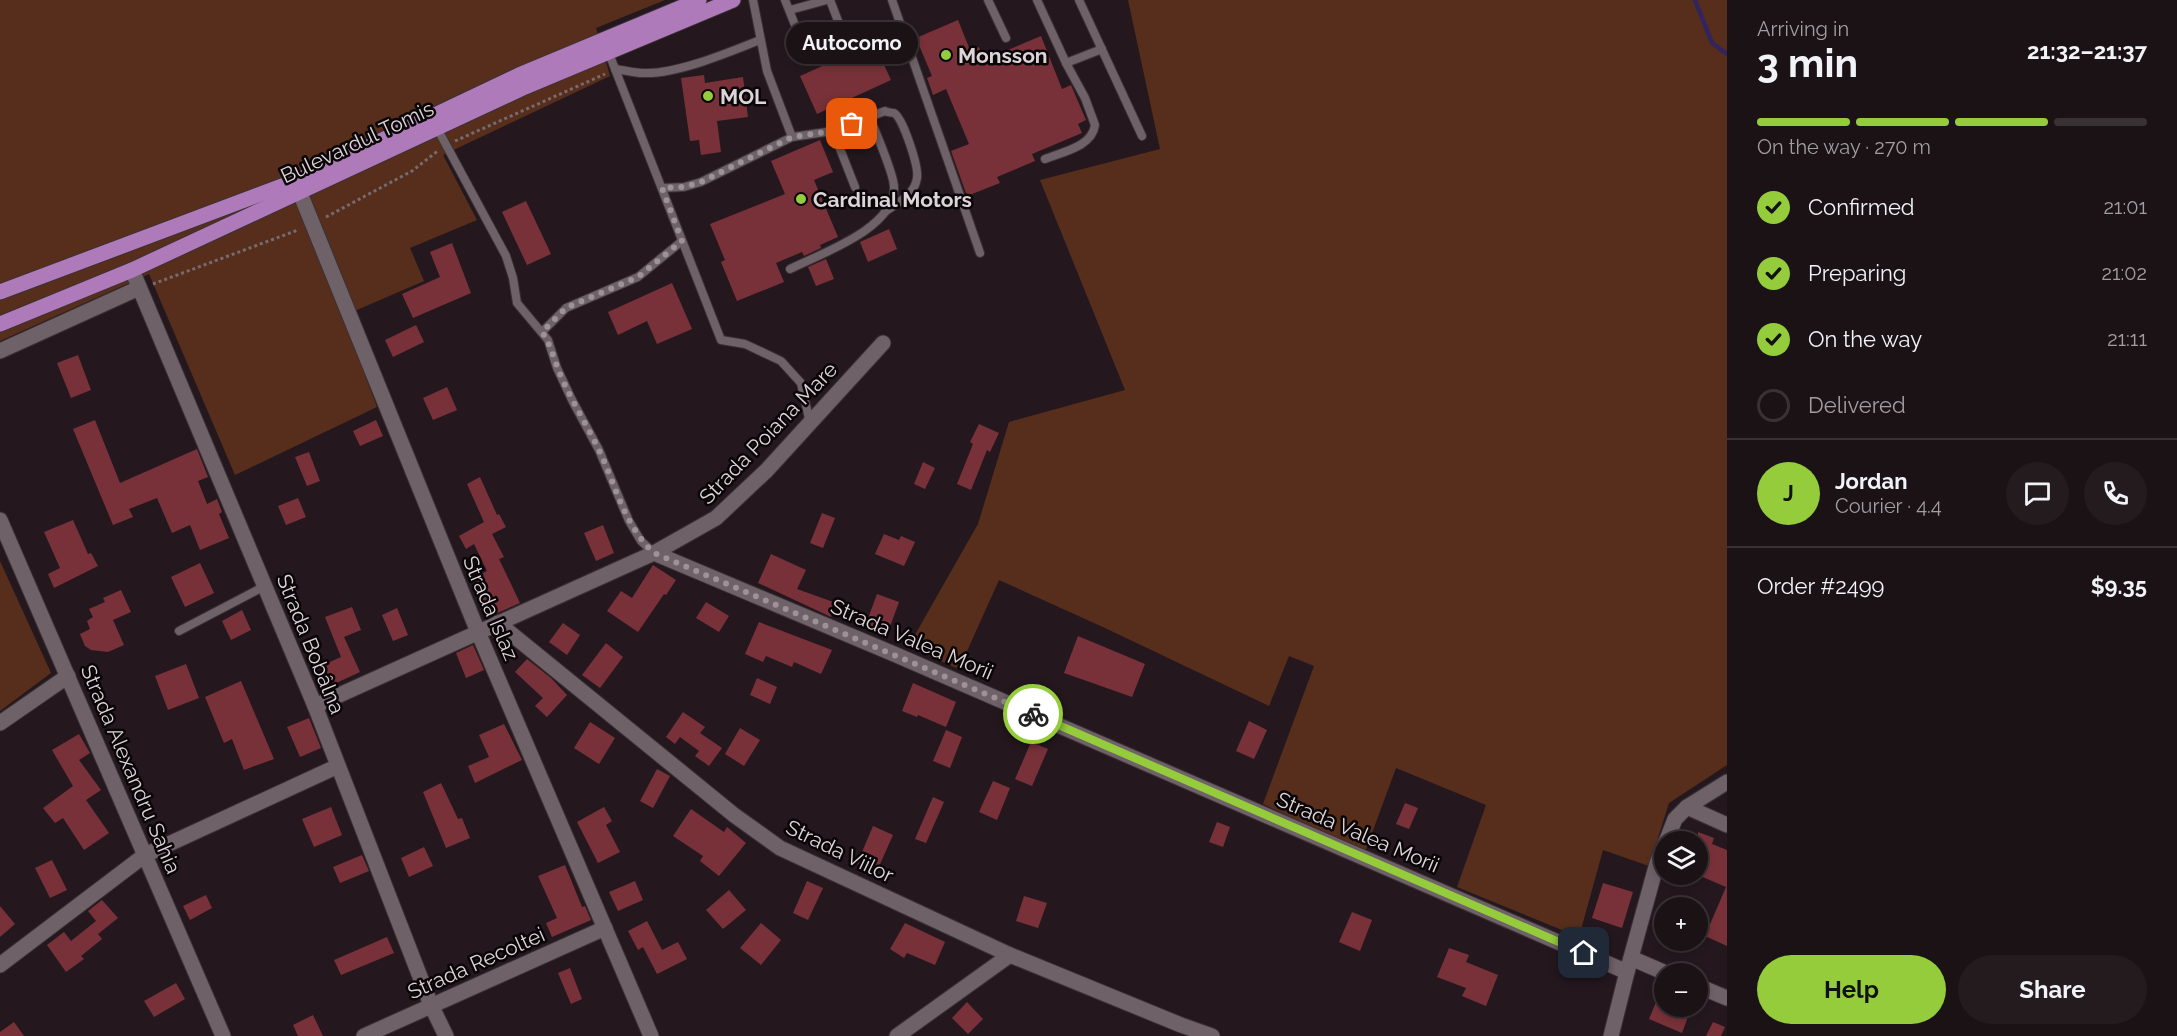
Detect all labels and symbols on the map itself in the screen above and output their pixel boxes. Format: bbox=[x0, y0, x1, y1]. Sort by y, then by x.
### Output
callout: Autocomo bbox=[786, 22, 918, 64]
place label: Monsson bbox=[958, 43, 1048, 68]
marker: Monsson bbox=[939, 48, 953, 62]
place label: MOL bbox=[720, 84, 767, 109]
marker: MOL bbox=[701, 89, 715, 103]
street label: Bulevardul Tomis bbox=[277, 96, 437, 188]
pin bbox=[826, 98, 877, 149]
place label: Cardinal Motors bbox=[813, 187, 972, 212]
marker: Cardinal Motors bbox=[794, 192, 808, 206]
street label: Strada Poiana Mare bbox=[694, 357, 842, 509]
street label: Strada Islaz bbox=[458, 552, 524, 664]
street label: Strada Bobâlna bbox=[272, 570, 350, 718]
street label: Strada Valea Morii bbox=[827, 593, 997, 685]
street label: Strada Alexandru Sahia bbox=[76, 661, 186, 877]
courier bbox=[1003, 684, 1063, 744]
street label: Strada Valea Morii bbox=[1273, 786, 1443, 878]
street label: Strada Viilor bbox=[782, 814, 898, 888]
street label: Strada Recoltei bbox=[404, 922, 548, 1004]
pin bbox=[1558, 927, 1609, 978]

